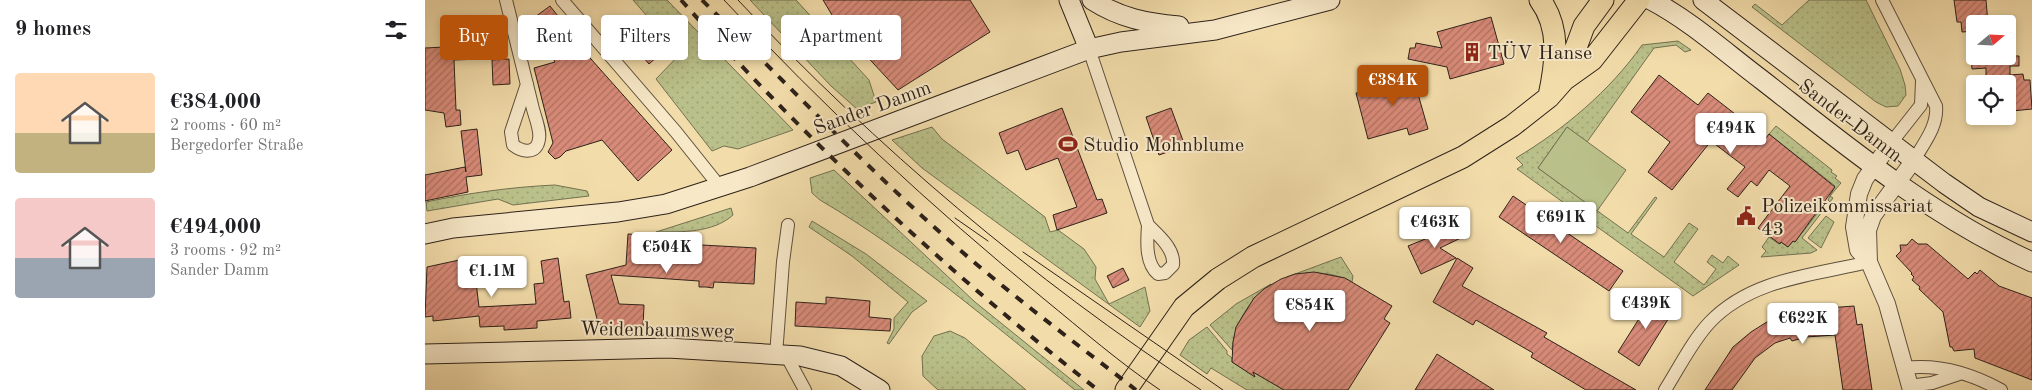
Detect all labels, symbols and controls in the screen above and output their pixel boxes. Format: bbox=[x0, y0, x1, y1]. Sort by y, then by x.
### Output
chip: Buy bbox=[440, 15, 508, 60]
chip: Rent bbox=[518, 15, 591, 60]
chip: Filters bbox=[601, 15, 688, 60]
chip: New bbox=[698, 15, 771, 60]
chip: Apartment bbox=[781, 15, 901, 60]
north arrow bbox=[1966, 15, 2016, 65]
map controls bbox=[1966, 15, 2016, 125]
icon: filters bbox=[382, 16, 410, 44]
text: 9 homes bbox=[15, 19, 91, 40]
building icon: TÜV Hanse bbox=[1461, 41, 1483, 63]
place label: TÜV Hanse bbox=[1487, 41, 1592, 64]
pin: €384K bbox=[1358, 64, 1428, 107]
text: €384K bbox=[1368, 73, 1418, 89]
button: locate bbox=[1966, 75, 2016, 125]
street label: Sander Damm bbox=[1794, 76, 1905, 167]
street label: Sander Damm bbox=[811, 78, 934, 139]
text: €384,000 bbox=[170, 92, 261, 113]
icon: home bbox=[55, 93, 115, 153]
pin: €494K bbox=[1696, 112, 1766, 155]
text: 2 rooms · 60 m² bbox=[170, 118, 281, 134]
text: €494K bbox=[1706, 121, 1756, 137]
sports icon: Studio Mohnblume bbox=[1057, 133, 1079, 155]
place label: Studio Mohnblume bbox=[1083, 136, 1244, 156]
text: Bergedorfer Straße bbox=[170, 138, 303, 154]
place label: Polizeikommissariat 43 bbox=[1761, 197, 1933, 240]
pin: €691K bbox=[1526, 202, 1596, 244]
public building icon: Polizeikommissariat 43 bbox=[1735, 205, 1757, 227]
pin: €463K bbox=[1400, 206, 1470, 249]
text: €691K bbox=[1536, 210, 1586, 226]
text: €463K bbox=[1410, 215, 1460, 231]
text: €494,000 bbox=[170, 217, 261, 238]
icon: home bbox=[55, 218, 115, 278]
pin: €504K bbox=[632, 232, 702, 274]
text: €504K bbox=[642, 240, 692, 256]
text: 3 rooms · 92 m² bbox=[170, 243, 281, 259]
pin: €1.1M bbox=[457, 256, 527, 298]
text: Sander Damm bbox=[170, 263, 269, 279]
text: €1.1M bbox=[469, 264, 515, 280]
pin: €439K bbox=[1611, 288, 1681, 330]
pin: €854K bbox=[1275, 290, 1345, 332]
text: €439K bbox=[1621, 296, 1671, 312]
text: €854K bbox=[1285, 298, 1335, 314]
pin: €622K bbox=[1768, 302, 1838, 345]
text: €622K bbox=[1778, 311, 1828, 327]
street label: Weidenbaumsweg bbox=[580, 320, 735, 342]

